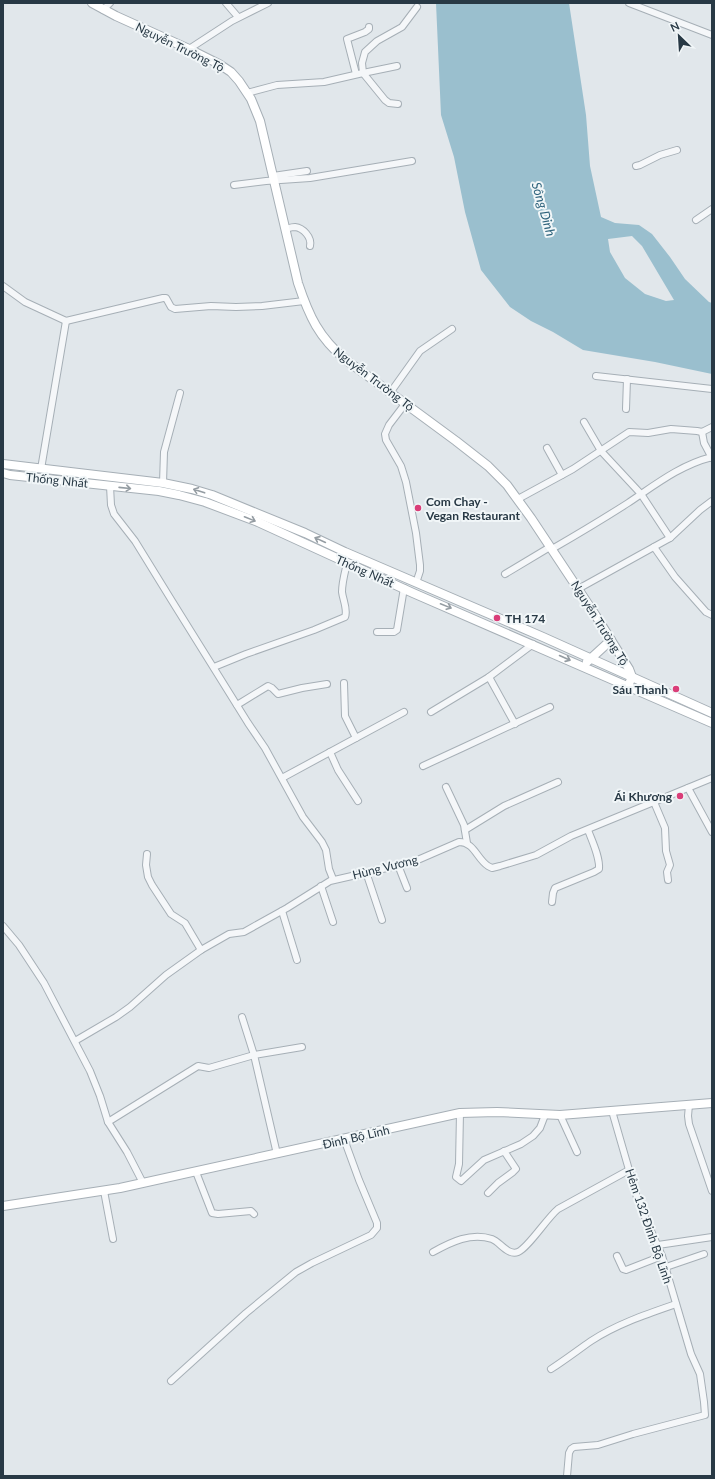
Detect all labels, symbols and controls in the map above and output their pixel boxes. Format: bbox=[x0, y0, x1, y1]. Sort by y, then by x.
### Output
north arrow bbox=[659, 16, 699, 56]
street label: Nguyễn Trường Tộ bbox=[133, 19, 227, 75]
text: N bbox=[668, 19, 681, 34]
water label: Sông Dinh bbox=[529, 180, 559, 238]
street label: Nguyễn Trường Tộ bbox=[331, 344, 417, 414]
street label: Thống Nhất bbox=[25, 469, 90, 491]
one-way arrow bbox=[118, 484, 131, 491]
one-way arrow bbox=[193, 487, 206, 494]
place label: Com Chay - Vegan Restaurant bbox=[425, 494, 520, 523]
marker: Com Chay - Vegan Restaurant bbox=[413, 503, 423, 513]
one-way arrow bbox=[244, 516, 256, 524]
one-way arrow bbox=[314, 536, 326, 543]
street label: Thống Nhất bbox=[333, 551, 397, 591]
street label: Nguyễn Trường Tộ bbox=[568, 578, 632, 668]
one-way arrow bbox=[439, 603, 451, 610]
place label: TH 174 bbox=[505, 611, 545, 626]
marker: TH 174 bbox=[492, 613, 502, 623]
one-way arrow bbox=[559, 655, 571, 662]
place label: Sáu Thanh bbox=[613, 682, 668, 697]
marker: Sáu Thanh bbox=[671, 684, 681, 694]
place label: Ái Khương bbox=[613, 789, 673, 804]
marker: Ái Khương bbox=[675, 791, 685, 801]
street label: Hùng Vương bbox=[351, 852, 419, 882]
street label: Đinh Bộ Lĩnh bbox=[321, 1122, 391, 1152]
street label: Hẻm 132 Đinh Bộ Lĩnh bbox=[622, 1167, 676, 1285]

